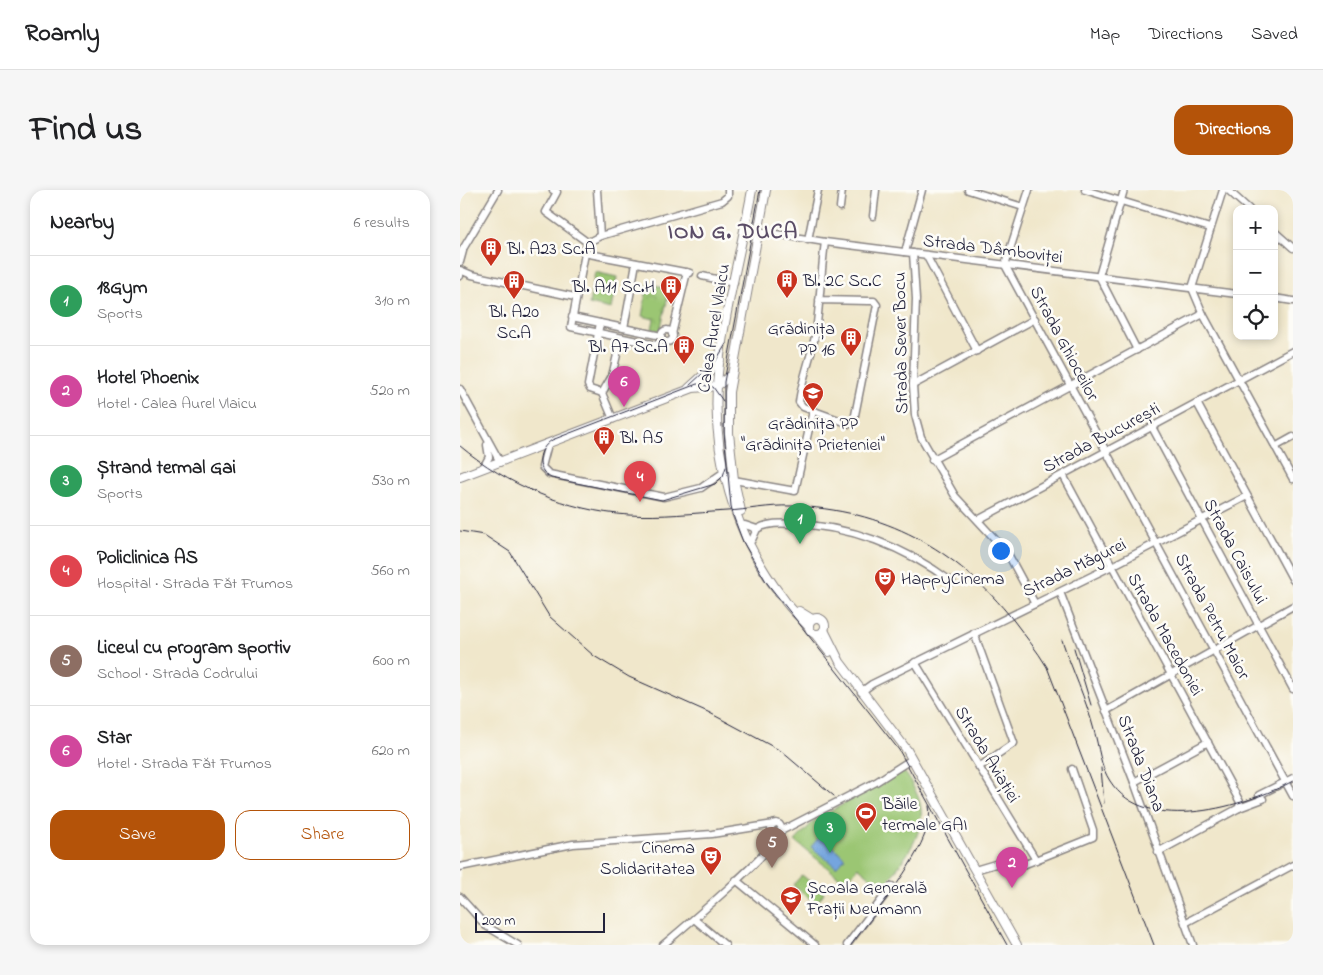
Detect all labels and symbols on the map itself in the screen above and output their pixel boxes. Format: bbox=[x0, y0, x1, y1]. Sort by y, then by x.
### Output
district label: ION G. DUCA bbox=[668, 217, 798, 249]
street label: Strada Dâmboviței bbox=[921, 229, 1064, 271]
building icon: Bl. A23 Sc.A bbox=[479, 236, 503, 267]
place label: Bl. A23 Sc.A bbox=[506, 237, 596, 263]
street label: Calea Aurel Vlaicu bbox=[692, 262, 738, 395]
building icon: Bl. 2C Sc.C bbox=[775, 268, 799, 299]
building icon: Bl. A20 Sc.A bbox=[502, 269, 526, 300]
place label: Bl. 2C Sc.C bbox=[802, 269, 882, 295]
street label: Strada Sever Bocu bbox=[888, 272, 916, 414]
building icon: Bl. A11 Sc.H bbox=[659, 274, 683, 305]
place label: Bl. A11 Sc.H bbox=[571, 275, 655, 301]
street label: Strada Ghioceilor bbox=[1022, 282, 1105, 406]
place label: Bl. A20 Sc.A bbox=[488, 300, 539, 347]
place label: Grădinița PP 16 bbox=[768, 317, 835, 364]
building icon: Grădinița PP 16 bbox=[839, 326, 863, 357]
building icon: Bl. A7 Sc.A bbox=[672, 334, 696, 365]
place label: Bl. A7 Sc.A bbox=[587, 335, 668, 361]
pin: 6 bbox=[608, 366, 640, 407]
school or university icon: Grădinița PP "Grădinița Prieteniei" bbox=[801, 381, 825, 412]
street label: Strada București bbox=[1038, 397, 1165, 481]
place label: Grădinița PP "Grădinița Prieteniei" bbox=[741, 412, 885, 459]
building icon: Bl. A5 bbox=[592, 425, 616, 456]
place label: Bl. A5 bbox=[619, 426, 664, 452]
pin: 4 bbox=[624, 461, 656, 502]
street label: Strada Caisului bbox=[1196, 495, 1273, 609]
pin: 1 bbox=[784, 503, 816, 544]
street label: Strada Măgurei bbox=[1019, 532, 1132, 606]
your location bbox=[988, 538, 1014, 564]
street label: Strada Petru Maior bbox=[1167, 549, 1256, 685]
theatre icon: HappyCinema bbox=[873, 566, 897, 597]
place label: HappyCinema bbox=[901, 567, 1005, 593]
street label: Strada Macedoniei bbox=[1120, 569, 1209, 701]
street label: Strada Aviației bbox=[947, 702, 1025, 808]
street label: Strada Diana bbox=[1110, 711, 1171, 816]
place label: Băile termale GAI bbox=[881, 792, 968, 839]
sports icon: Băile termale GAI bbox=[854, 801, 878, 832]
pin: 3 bbox=[814, 812, 846, 853]
pin: 5 bbox=[756, 827, 788, 868]
place label: Cinema Solidaritatea bbox=[600, 836, 695, 883]
theatre icon: Cinema Solidaritatea bbox=[699, 845, 723, 876]
pin: 2 bbox=[996, 847, 1028, 888]
place label: Școala Generală Frații Neumann bbox=[806, 876, 927, 923]
school or university icon: Școala Generală Frații Neumann bbox=[779, 885, 803, 916]
scale bar bbox=[475, 910, 605, 933]

